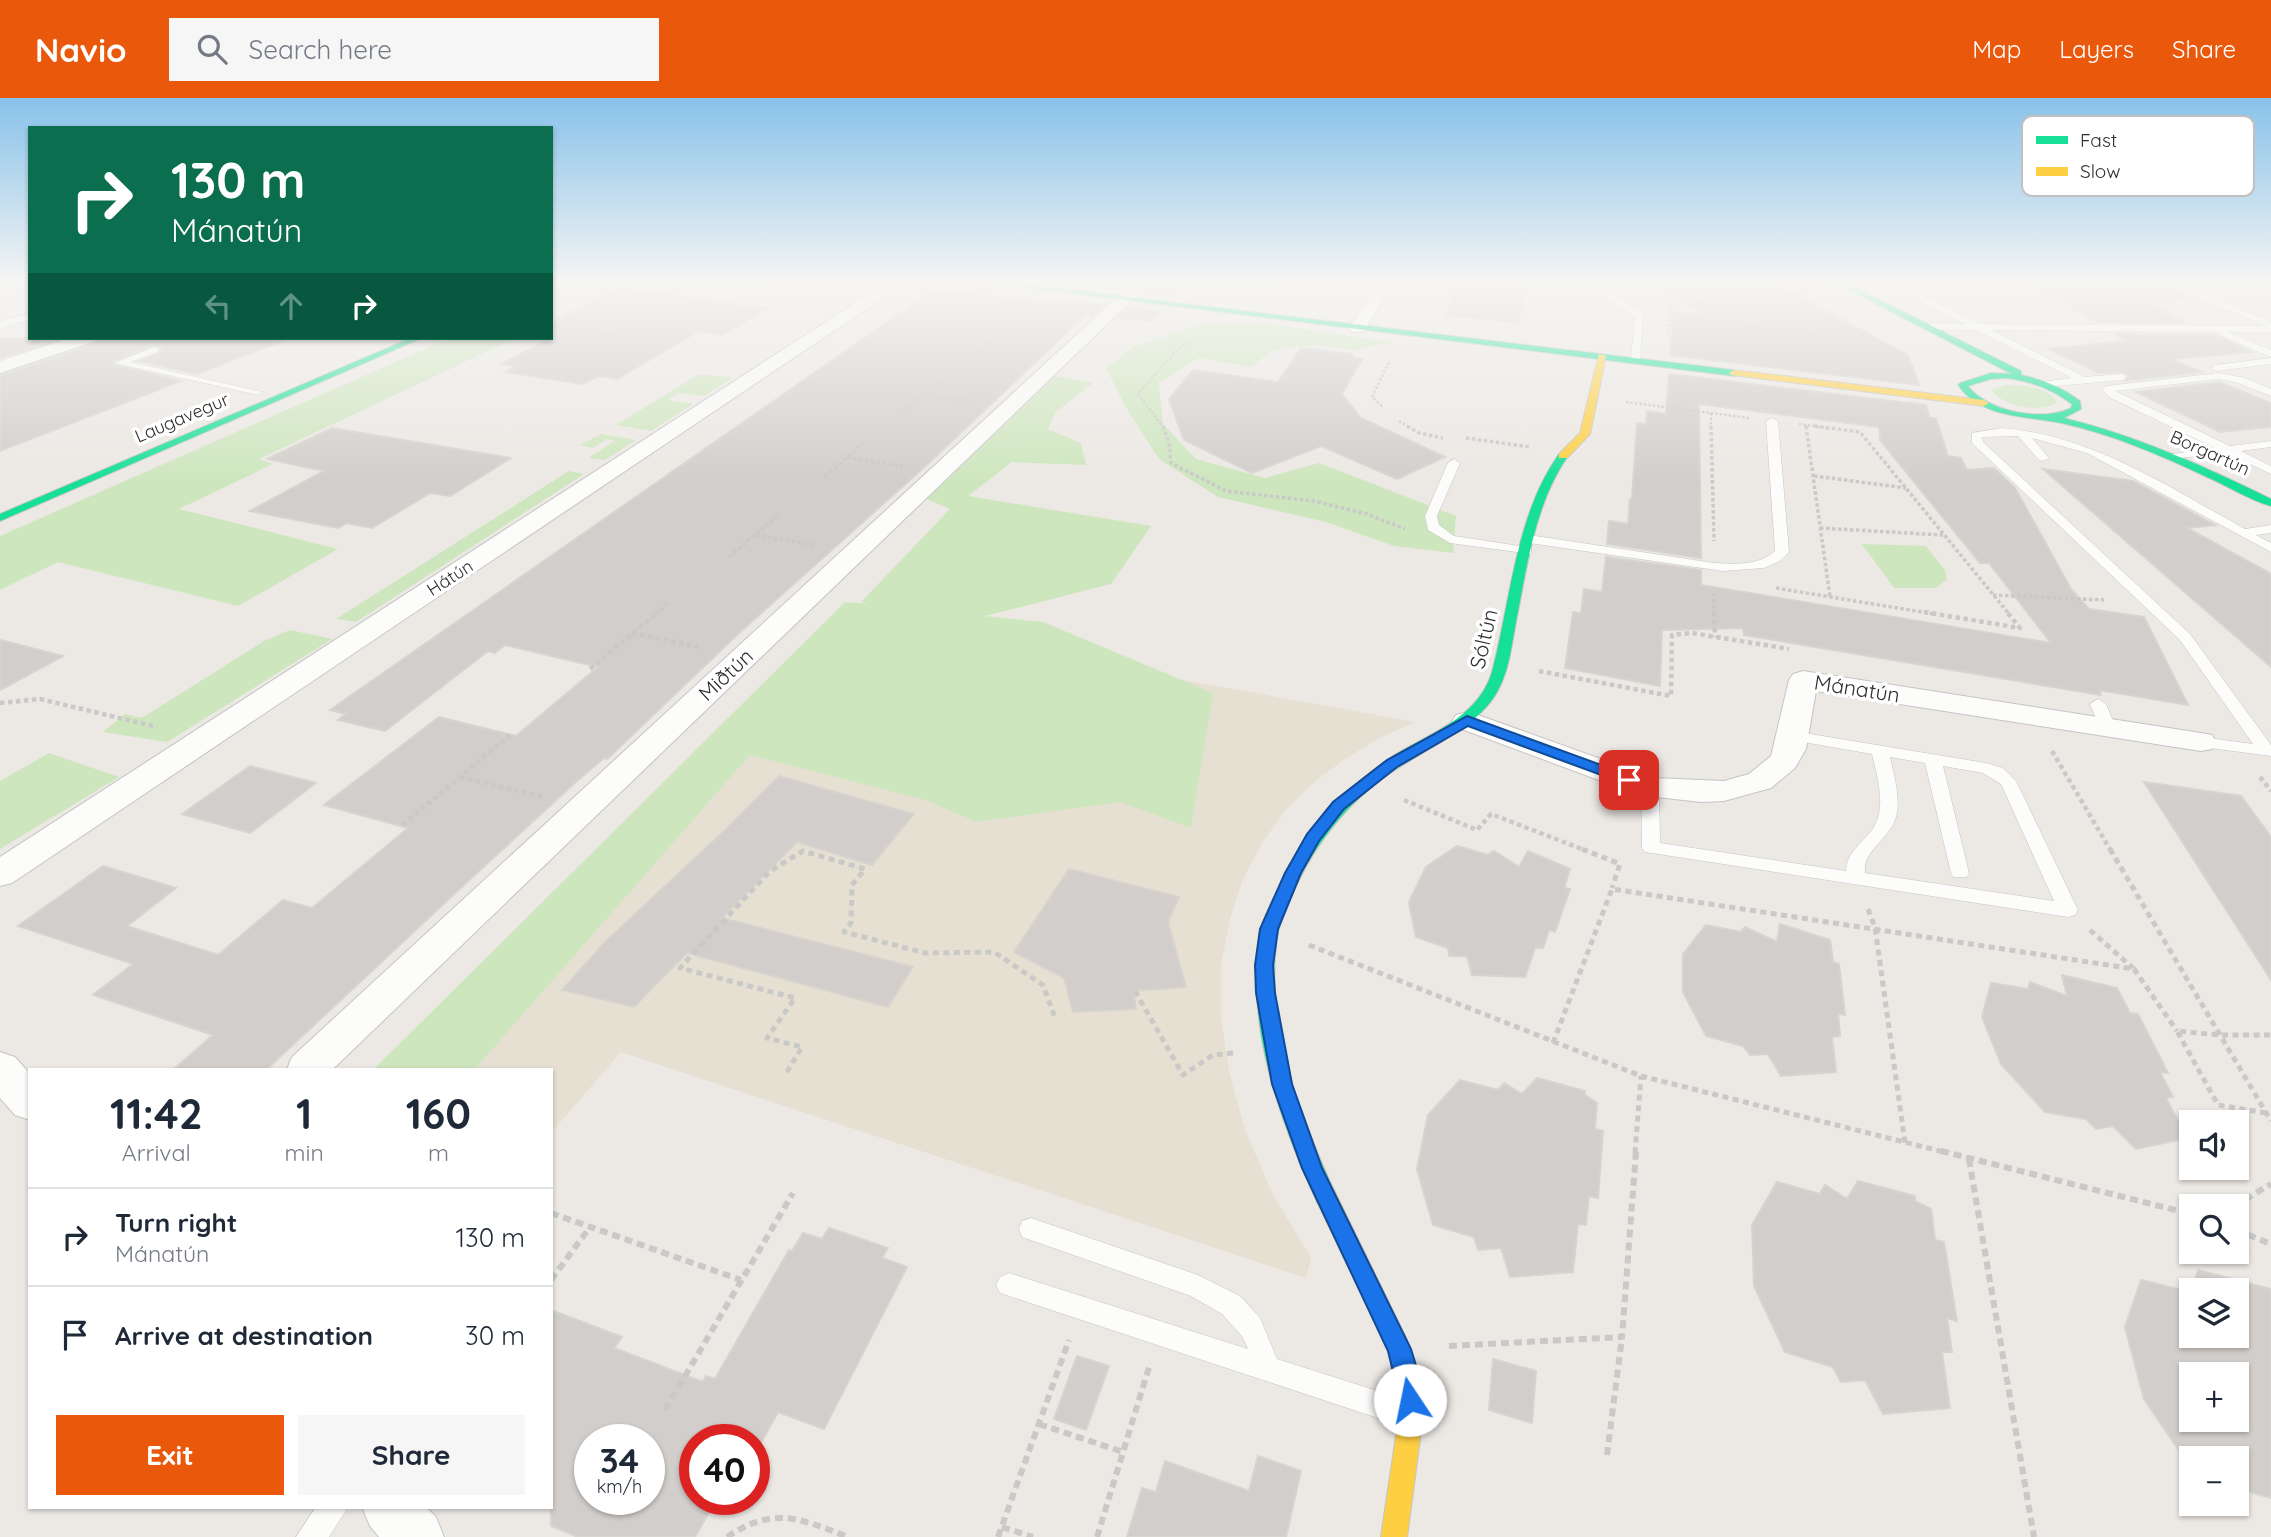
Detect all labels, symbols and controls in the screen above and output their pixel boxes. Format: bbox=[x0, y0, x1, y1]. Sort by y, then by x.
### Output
search box bbox=[169, 18, 659, 81]
text: Navio bbox=[35, 29, 127, 70]
icon: search bbox=[193, 30, 231, 68]
text: Search here bbox=[249, 33, 392, 66]
text: Map bbox=[1972, 34, 2021, 64]
text: Layers bbox=[2059, 34, 2134, 64]
text: Share bbox=[2172, 34, 2236, 64]
legend bbox=[2022, 116, 2254, 196]
text: Fast bbox=[2080, 128, 2117, 152]
text: 130 m bbox=[171, 149, 305, 210]
icon: right bbox=[56, 154, 147, 245]
text: Slow bbox=[2080, 159, 2121, 183]
text: Mánatún bbox=[171, 210, 302, 250]
icon: left bbox=[199, 287, 237, 325]
icon: ahead bbox=[272, 287, 310, 325]
icon: right bbox=[345, 287, 383, 325]
street label: Laugavegur bbox=[131, 387, 232, 448]
street label: Borgartún bbox=[2167, 425, 2254, 480]
street label: Hátún bbox=[422, 554, 477, 601]
street label: Sóltún bbox=[1464, 606, 1502, 671]
street label: Miðtún bbox=[693, 643, 758, 706]
street label: Mánatún bbox=[1813, 668, 1902, 708]
pin bbox=[1599, 750, 1659, 810]
icon: arrive bbox=[1610, 761, 1648, 799]
text: 11:42 bbox=[110, 1087, 203, 1140]
text: 1 bbox=[296, 1087, 312, 1140]
text: 160 bbox=[406, 1087, 471, 1140]
map controls bbox=[2179, 1110, 2249, 1516]
button: sound bbox=[2179, 1110, 2249, 1180]
text: Arrival bbox=[122, 1138, 191, 1167]
text: min bbox=[285, 1138, 324, 1167]
text: m bbox=[428, 1138, 449, 1167]
button: search bbox=[2179, 1194, 2249, 1264]
text: Turn right bbox=[115, 1206, 237, 1239]
icon: right bbox=[56, 1218, 94, 1256]
text: 130 m bbox=[455, 1221, 525, 1254]
text: Mánatún bbox=[115, 1239, 209, 1268]
button: layers bbox=[2179, 1278, 2249, 1348]
icon: arrive bbox=[56, 1316, 94, 1354]
text: Arrive at destination bbox=[115, 1319, 373, 1352]
text: 30 m bbox=[465, 1319, 525, 1352]
button: + bbox=[2179, 1362, 2249, 1432]
position arrow bbox=[1373, 1363, 1447, 1437]
button: Exit bbox=[56, 1415, 284, 1495]
button: Share bbox=[298, 1415, 525, 1495]
speed limit sign: 40 bbox=[679, 1424, 770, 1515]
text: 34 bbox=[600, 1438, 639, 1482]
button: − bbox=[2179, 1446, 2249, 1516]
text: km/h bbox=[597, 1475, 642, 1498]

